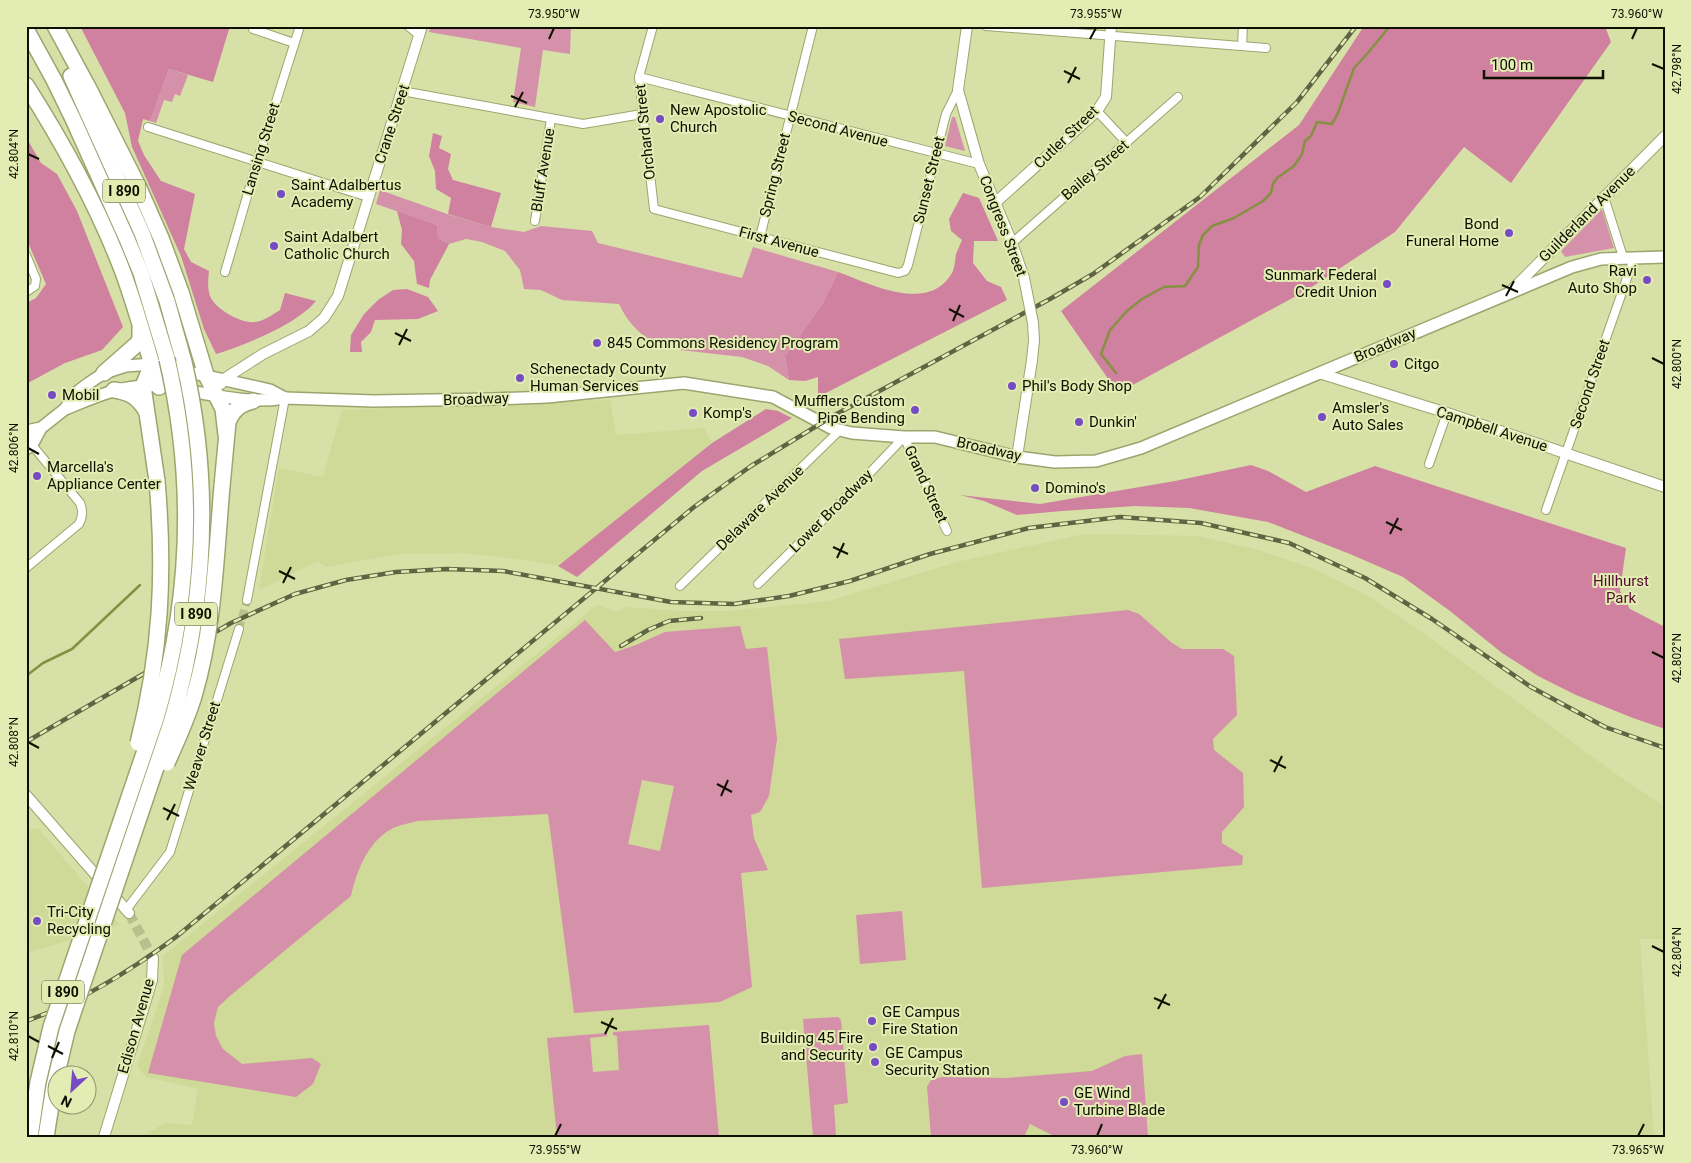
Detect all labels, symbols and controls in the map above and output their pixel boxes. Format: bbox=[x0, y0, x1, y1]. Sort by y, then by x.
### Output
text: 73.950°W bbox=[528, 7, 580, 21]
text: 73.955°W bbox=[1070, 7, 1122, 21]
text: 73.960°W bbox=[1611, 7, 1663, 21]
text: 42.798°N bbox=[1670, 44, 1684, 94]
scale bar bbox=[1484, 48, 1602, 80]
text: 100 m bbox=[1491, 56, 1533, 74]
street label: Crane Street bbox=[371, 82, 413, 166]
street label: Orchard Street bbox=[631, 83, 659, 181]
street label: Lansing Street bbox=[238, 100, 284, 197]
place label: New Apostolic Church bbox=[670, 101, 767, 136]
street label: Cutler Street bbox=[1030, 102, 1102, 172]
street label: Second Avenue bbox=[786, 107, 890, 151]
marker: New Apostolic Church bbox=[654, 113, 666, 125]
street label: Bluff Avenue bbox=[528, 127, 559, 213]
text: 42.804°N bbox=[7, 129, 21, 179]
street label: Spring Street bbox=[756, 131, 794, 219]
street label: Sunset Street bbox=[909, 134, 949, 226]
street label: Bailey Street bbox=[1058, 136, 1132, 204]
street label: Guilderland Avenue bbox=[1535, 162, 1639, 266]
street label: Congress Street bbox=[975, 173, 1031, 279]
place label: Saint Adalbertus Academy bbox=[291, 176, 401, 211]
road number: I 890 bbox=[103, 180, 145, 202]
marker: Saint Adalbertus Academy bbox=[275, 188, 287, 200]
place label: Bond Funeral Home bbox=[1406, 215, 1499, 250]
street label: First Avenue bbox=[737, 223, 821, 261]
marker: Bond Funeral Home bbox=[1503, 227, 1515, 239]
place label: Saint Adalbert Catholic Church bbox=[284, 228, 390, 263]
marker: Saint Adalbert Catholic Church bbox=[268, 240, 280, 252]
place label: Ravi Auto Shop bbox=[1568, 262, 1637, 297]
place label: Sunmark Federal Credit Union bbox=[1265, 266, 1377, 301]
marker: Ravi Auto Shop bbox=[1641, 274, 1653, 286]
marker: Sunmark Federal Credit Union bbox=[1381, 278, 1393, 290]
street label: Broadway bbox=[1351, 324, 1419, 366]
place label: 845 Commons Residency Program bbox=[607, 334, 838, 352]
marker: 845 Commons Residency Program bbox=[591, 337, 603, 349]
street label: Second Street bbox=[1566, 337, 1614, 431]
text: 42.800°N bbox=[1670, 339, 1684, 389]
place label: Citgo bbox=[1404, 355, 1439, 373]
marker: Citgo bbox=[1388, 358, 1400, 370]
place label: Schenectady County Human Services bbox=[530, 360, 666, 395]
marker: Schenectady County Human Services bbox=[514, 372, 526, 384]
place label: Phil's Body Shop bbox=[1022, 377, 1132, 395]
marker: Phil's Body Shop bbox=[1006, 380, 1018, 392]
place label: Mobil bbox=[62, 386, 99, 404]
marker: Mobil bbox=[46, 389, 58, 401]
street label: Broadway bbox=[443, 389, 509, 409]
place label: Mufflers Custom Pipe Bending bbox=[794, 392, 905, 427]
place label: Amsler's Auto Sales bbox=[1332, 399, 1403, 434]
street label: Campbell Avenue bbox=[1434, 403, 1550, 455]
place label: Komp's bbox=[703, 404, 752, 422]
marker: Mufflers Custom Pipe Bending bbox=[909, 404, 921, 416]
marker: Komp's bbox=[687, 407, 699, 419]
marker: Amsler's Auto Sales bbox=[1316, 411, 1328, 423]
place label: Dunkin' bbox=[1089, 413, 1137, 431]
marker: Dunkin' bbox=[1073, 416, 1085, 428]
text: 42.806°N bbox=[7, 423, 21, 473]
street label: Broadway bbox=[955, 433, 1023, 465]
street label: Grand Street bbox=[900, 442, 952, 526]
place label: Marcella's Appliance Center bbox=[47, 458, 161, 493]
street label: Delaware Avenue bbox=[712, 462, 808, 554]
street label: Lower Broadway bbox=[786, 466, 876, 556]
marker: Marcella's Appliance Center bbox=[31, 470, 43, 482]
place label: Domino's bbox=[1045, 479, 1106, 497]
marker: Domino's bbox=[1029, 482, 1041, 494]
park label: Hillhurst Park bbox=[1593, 572, 1649, 607]
road number: I 890 bbox=[175, 602, 217, 626]
text: 42.802°N bbox=[1670, 633, 1684, 683]
street label: Weaver Street bbox=[180, 699, 224, 793]
text: 42.808°N bbox=[7, 717, 21, 767]
place label: Tri-City Recycling bbox=[47, 903, 111, 938]
marker: Tri-City Recycling bbox=[31, 915, 43, 927]
text: 42.804°N bbox=[1670, 927, 1684, 977]
street label: Edison Avenue bbox=[114, 976, 158, 1076]
road number: I 890 bbox=[42, 980, 84, 1004]
place label: GE Campus Fire Station bbox=[882, 1003, 960, 1038]
text: 42.810°N bbox=[7, 1011, 21, 1061]
marker: GE Campus Fire Station bbox=[866, 1015, 878, 1027]
place label: Building 45 Fire and Security bbox=[760, 1029, 863, 1064]
marker: Building 45 Fire and Security bbox=[867, 1041, 879, 1053]
place label: GE Campus Security Station bbox=[885, 1044, 990, 1079]
marker: GE Campus Security Station bbox=[869, 1056, 881, 1068]
north arrow bbox=[48, 1066, 98, 1116]
place label: GE Wind Turbine Blade bbox=[1074, 1084, 1165, 1119]
text: N bbox=[58, 1092, 74, 1111]
marker: GE Wind Turbine Blade bbox=[1058, 1096, 1070, 1108]
text: 73.955°W bbox=[529, 1143, 581, 1157]
text: 73.960°W bbox=[1071, 1143, 1123, 1157]
text: 73.965°W bbox=[1612, 1143, 1664, 1157]

